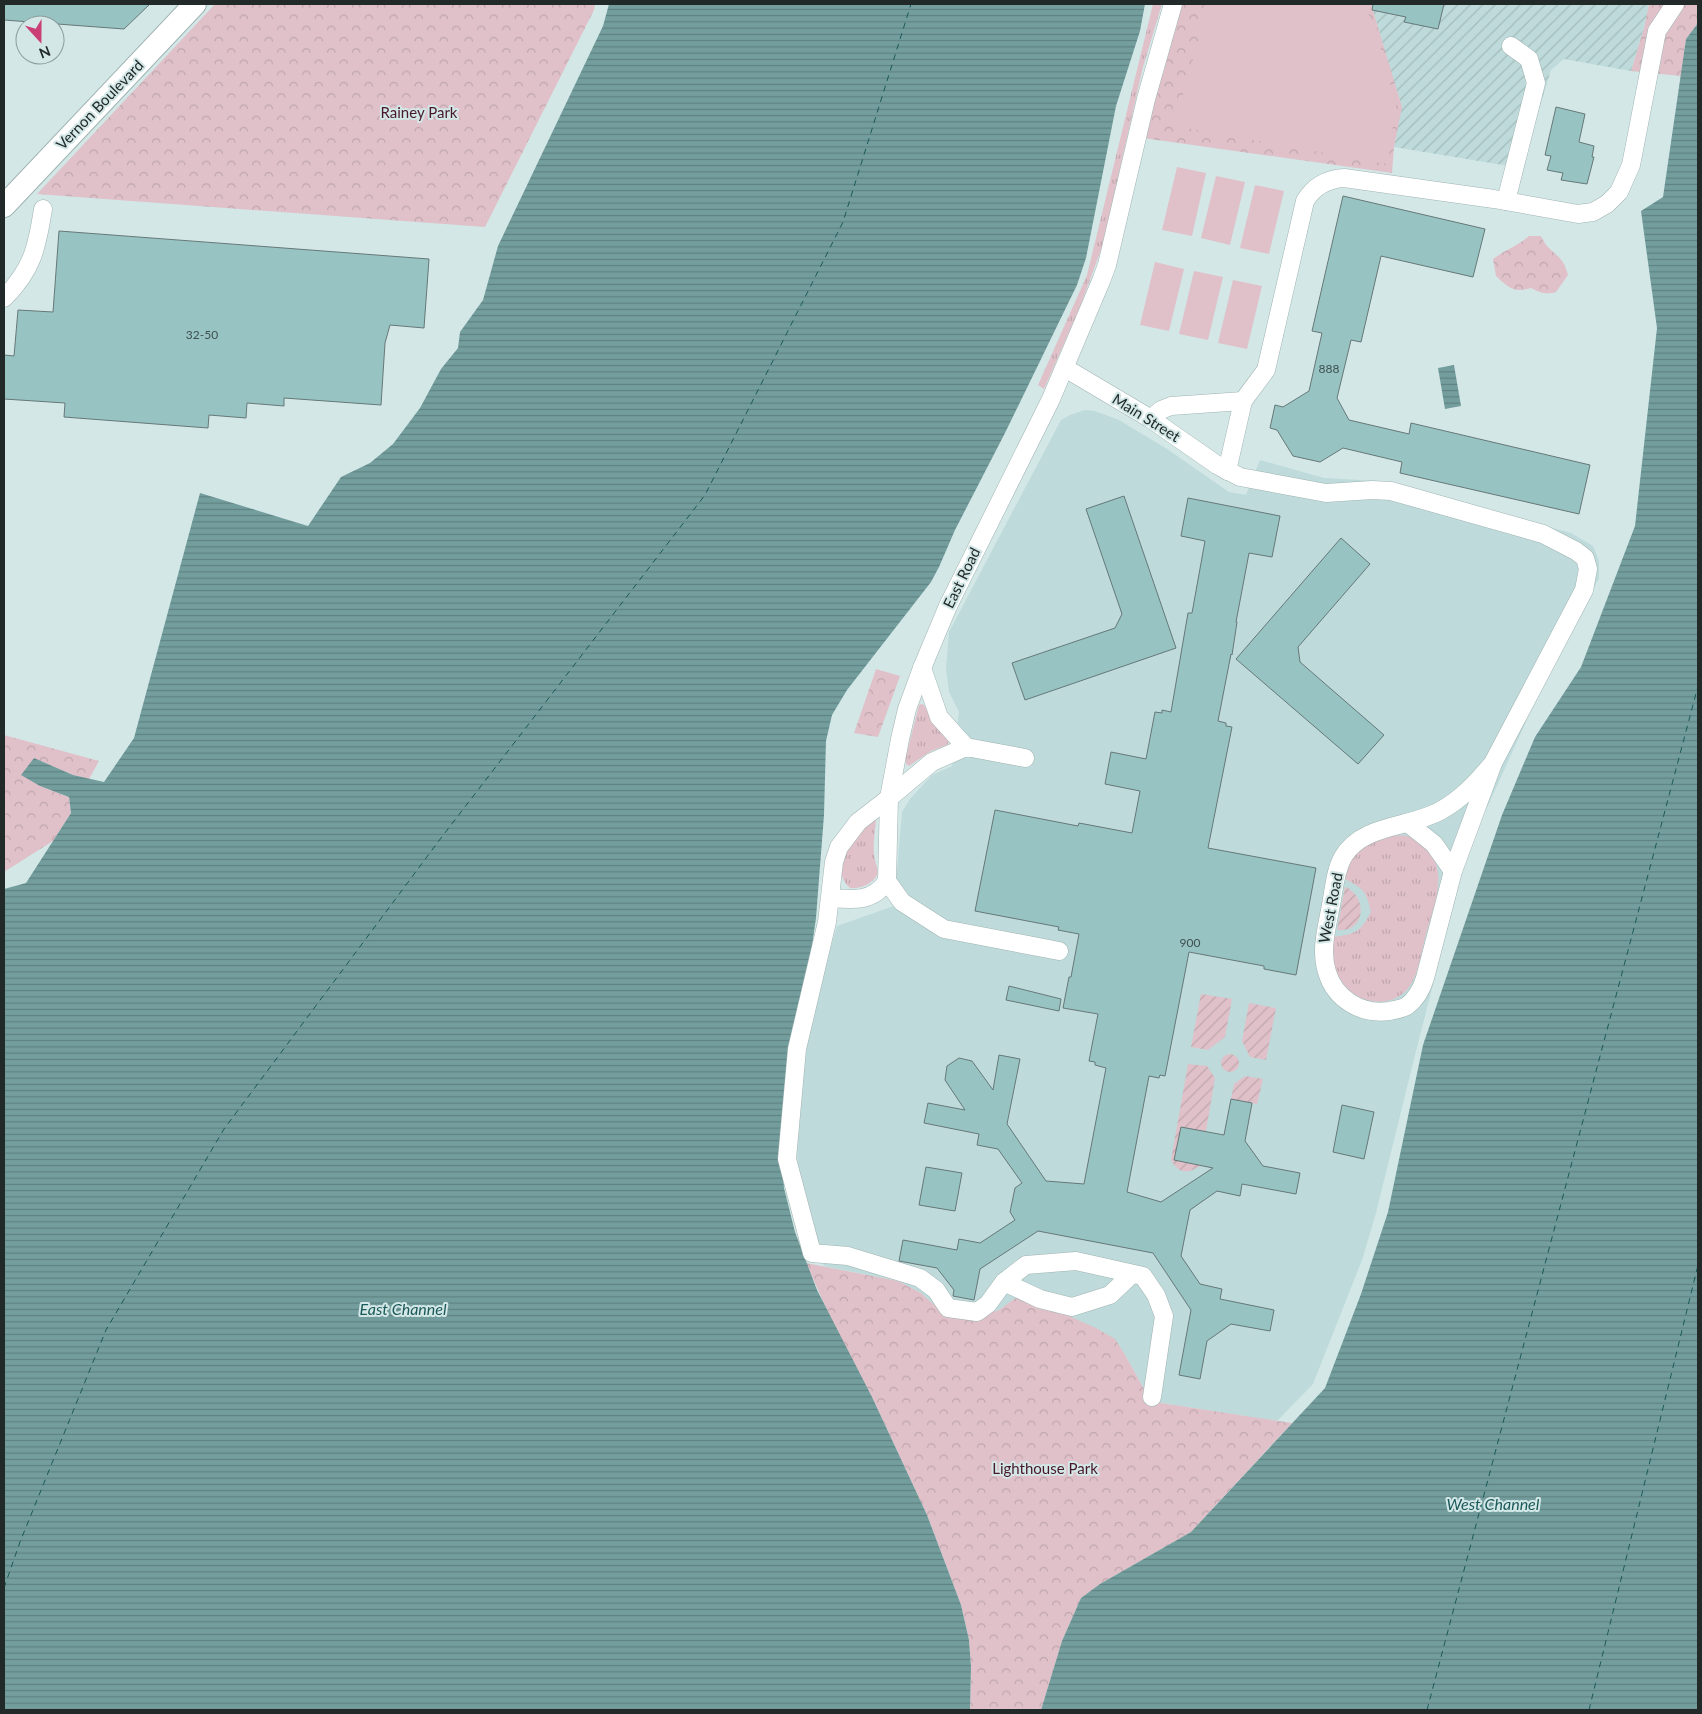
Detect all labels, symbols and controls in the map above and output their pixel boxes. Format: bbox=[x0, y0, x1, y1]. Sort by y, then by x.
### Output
north arrow bbox=[15, 15, 65, 65]
text: N bbox=[37, 43, 53, 62]
street label: Vernon Boulevard bbox=[52, 56, 147, 153]
park label: Rainey Park bbox=[381, 103, 458, 121]
house number: 32-50 bbox=[186, 327, 218, 342]
house number: 888 bbox=[1319, 361, 1339, 376]
street label: Main Street bbox=[1109, 389, 1184, 445]
street label: East Road bbox=[939, 544, 983, 611]
street label: West Road bbox=[1314, 871, 1346, 945]
house number: 900 bbox=[1180, 935, 1200, 950]
water label: East Channel bbox=[359, 1299, 447, 1318]
park label: Lighthouse Park bbox=[992, 1459, 1098, 1477]
water label: West Channel bbox=[1447, 1494, 1540, 1513]

